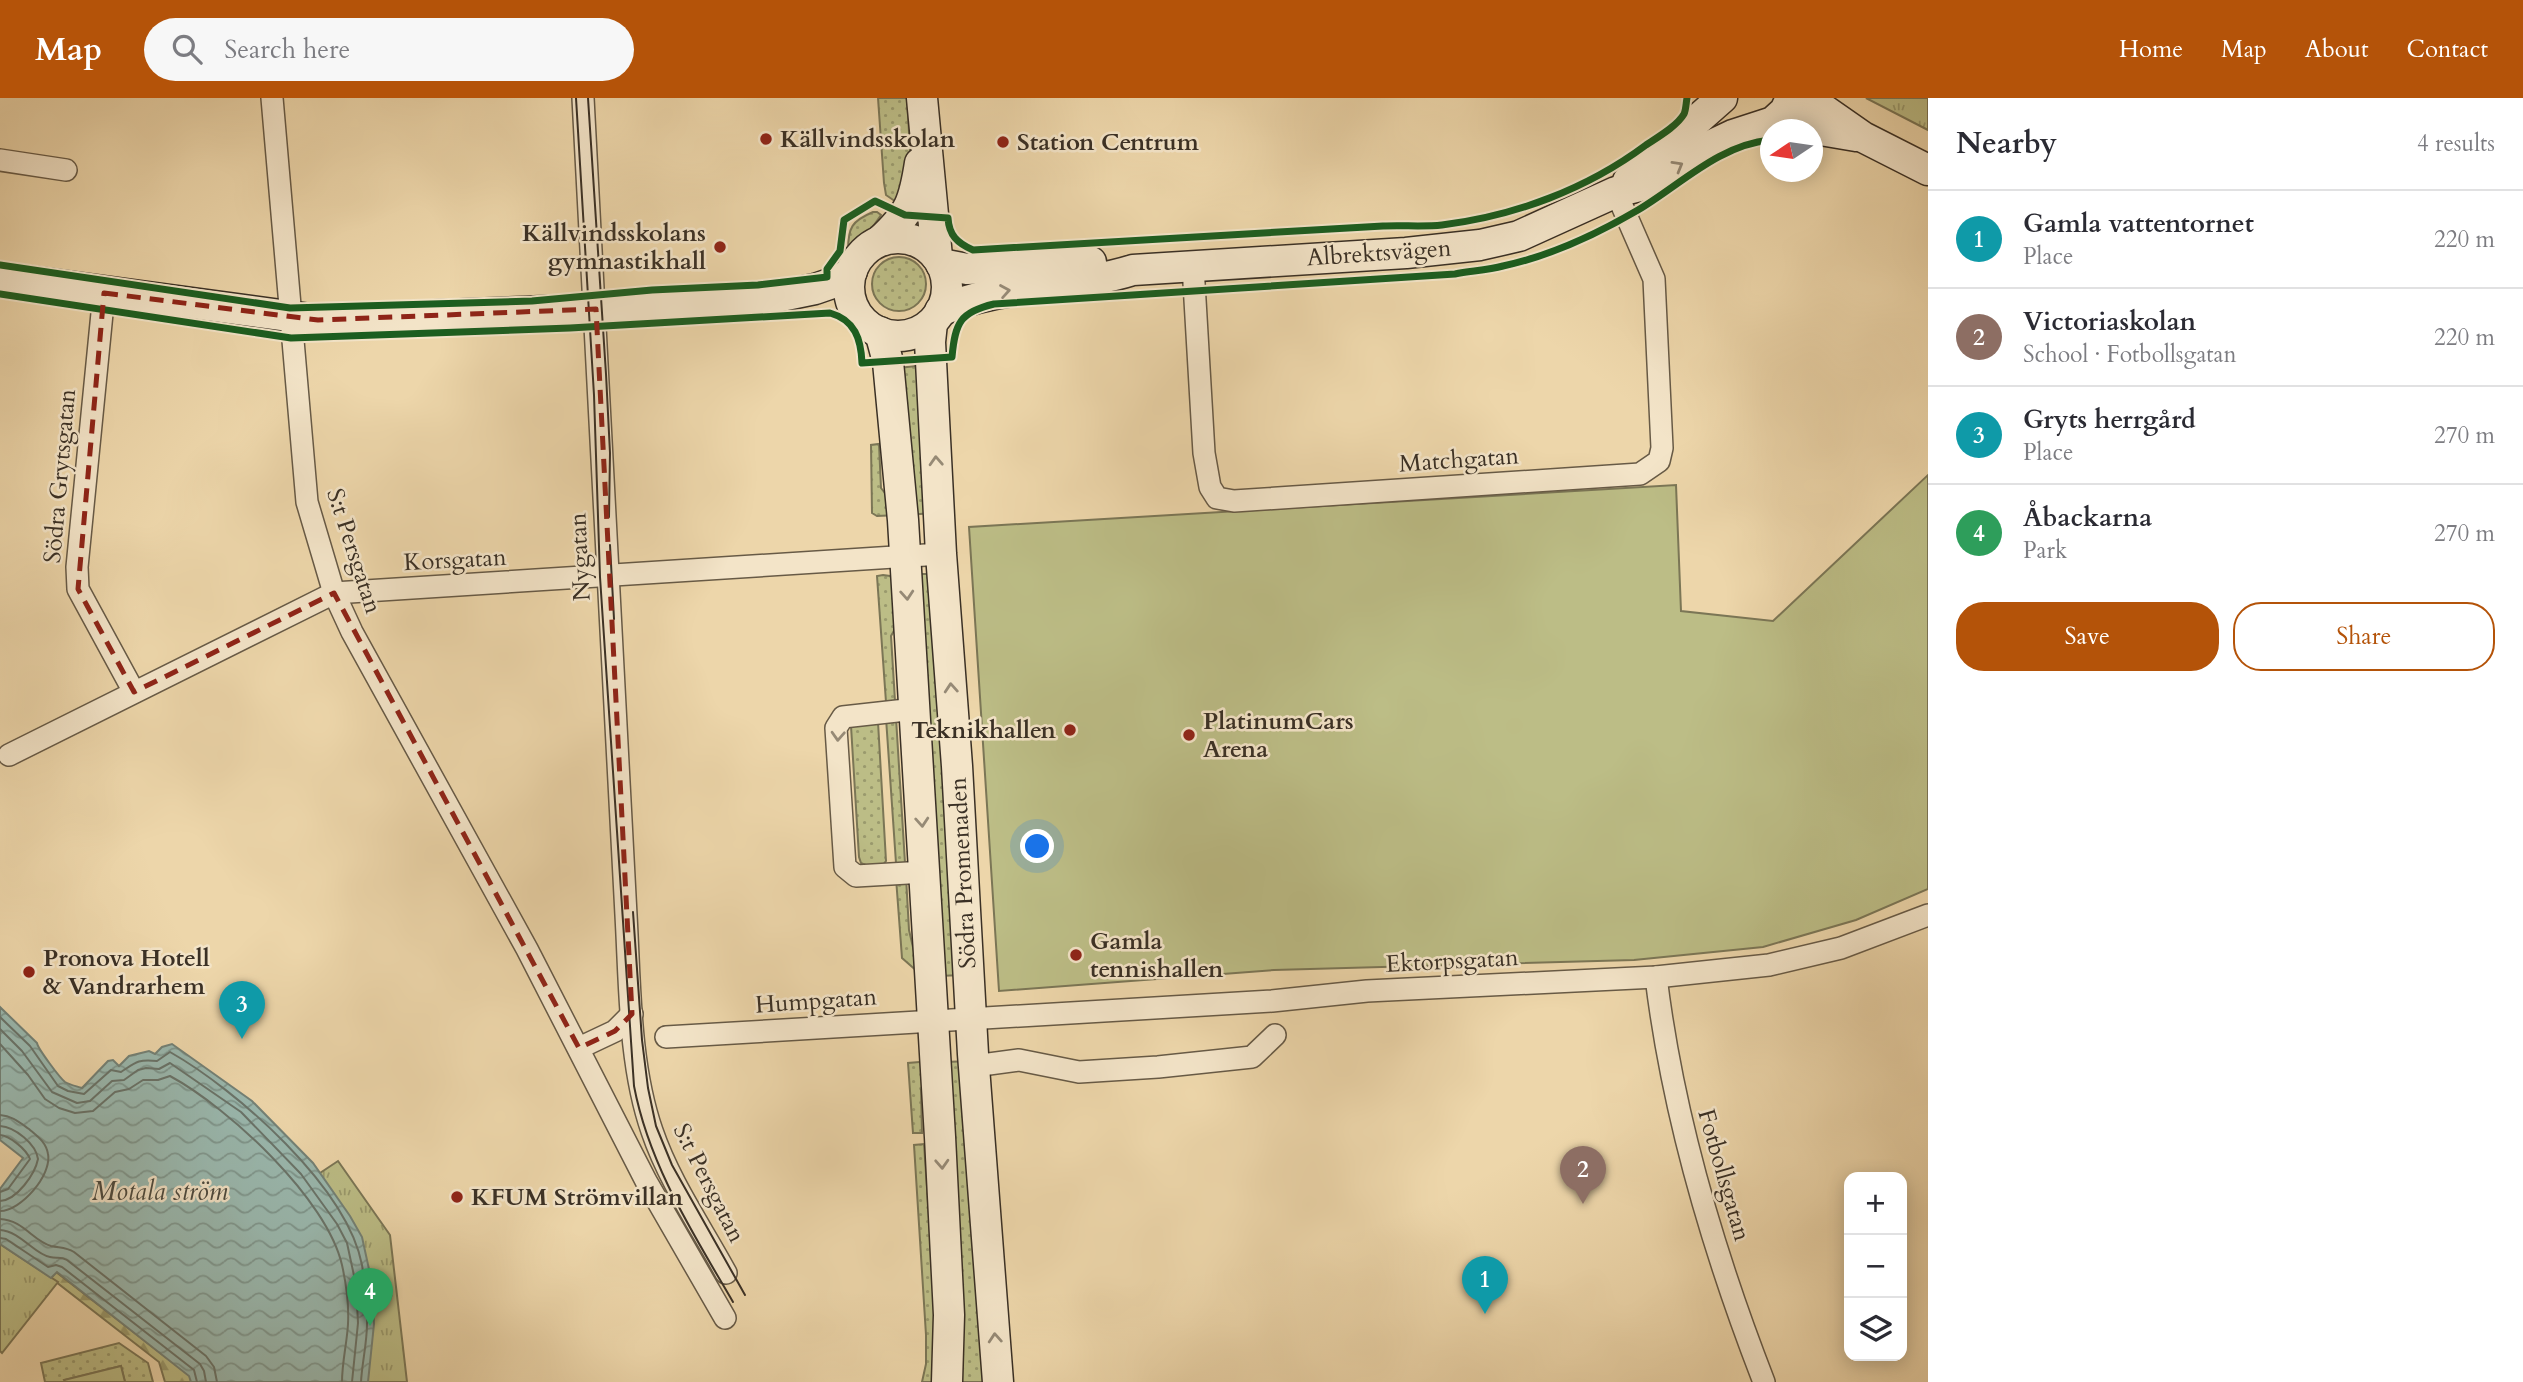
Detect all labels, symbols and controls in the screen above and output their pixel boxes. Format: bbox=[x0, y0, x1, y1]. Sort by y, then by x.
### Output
search box bbox=[144, 18, 634, 81]
text: Map bbox=[35, 27, 102, 72]
icon: search bbox=[168, 30, 206, 68]
text: Search here bbox=[224, 32, 350, 67]
text: Home bbox=[2119, 33, 2183, 66]
text: Map bbox=[2221, 33, 2267, 66]
text: About bbox=[2305, 33, 2369, 66]
text: Contact bbox=[2407, 33, 2488, 66]
north arrow bbox=[1760, 119, 1823, 182]
place label: Källvindsskolan bbox=[780, 123, 956, 156]
text: Nearby bbox=[1956, 123, 2057, 164]
place label: Station Centrum bbox=[1017, 126, 1200, 159]
text: 4 results bbox=[2417, 128, 2495, 159]
marker: Källvindsskolan bbox=[758, 131, 774, 147]
marker: Station Centrum bbox=[995, 134, 1011, 150]
one-way arrow bbox=[1671, 161, 1684, 174]
text: Gamla vattentornet bbox=[2023, 206, 2254, 241]
place label: Källvindsskolans gymnastikhall bbox=[522, 217, 706, 278]
text: 1 bbox=[1973, 224, 1985, 255]
text: 220 m bbox=[2434, 224, 2495, 255]
street label: Albrektsvägen bbox=[1306, 231, 1453, 275]
marker: Källvindsskolans gymnastikhall bbox=[712, 239, 728, 255]
text: Place bbox=[2023, 241, 2073, 272]
one-way arrow bbox=[1000, 284, 1011, 299]
text: Victoriaskolan bbox=[2023, 304, 2196, 339]
text: 2 bbox=[1973, 322, 1985, 353]
text: 220 m bbox=[2434, 322, 2495, 353]
text: School · Fotbollsgatan bbox=[2023, 339, 2237, 370]
street label: Södra Grytsgatan bbox=[36, 387, 84, 565]
text: Gryts herrgård bbox=[2023, 402, 2196, 437]
text: 3 bbox=[1973, 420, 1985, 451]
text: 270 m bbox=[2434, 420, 2495, 451]
text: Place bbox=[2023, 437, 2073, 468]
street label: Matchgatan bbox=[1398, 439, 1520, 481]
one-way arrow bbox=[929, 455, 944, 466]
street label: S:t Persgatan bbox=[318, 484, 390, 618]
text: Åbackarna bbox=[2023, 500, 2152, 535]
street label: Nygatan bbox=[561, 512, 599, 602]
text: 4 bbox=[1973, 518, 1985, 549]
text: 270 m bbox=[2434, 518, 2495, 549]
text: Park bbox=[2023, 535, 2067, 566]
street label: Korsgatan bbox=[403, 541, 508, 579]
one-way arrow bbox=[900, 589, 915, 600]
button: Save bbox=[1956, 602, 2219, 671]
button: Share bbox=[2233, 602, 2495, 671]
one-way arrow bbox=[944, 682, 959, 693]
place label: PlatinumCars Arena bbox=[1203, 705, 1354, 766]
place label: Teknikhallen bbox=[911, 714, 1057, 747]
marker: Teknikhallen bbox=[1062, 722, 1078, 738]
marker: PlatinumCars Arena bbox=[1181, 727, 1197, 743]
one-way arrow bbox=[831, 730, 846, 741]
street label: Södra Promenaden bbox=[941, 776, 984, 970]
one-way arrow bbox=[914, 816, 929, 827]
your location bbox=[1020, 829, 1054, 863]
place label: Gamla tennishallen bbox=[1090, 925, 1224, 986]
street label: Ektorpsgatan bbox=[1385, 941, 1520, 981]
place label: Pronova Hotell & Vandrarhem bbox=[43, 942, 210, 1003]
marker: Gamla tennishallen bbox=[1068, 947, 1084, 963]
marker: Pronova Hotell & Vandrarhem bbox=[21, 964, 37, 980]
street label: Humpgatan bbox=[754, 980, 878, 1022]
pin: 3 bbox=[219, 981, 265, 1039]
street label: Fotbollsgatan bbox=[1689, 1105, 1759, 1245]
street label: S:t Persgatan bbox=[665, 1118, 753, 1248]
pin: 2 bbox=[1560, 1146, 1606, 1204]
one-way arrow bbox=[934, 1158, 949, 1169]
map controls bbox=[1844, 1172, 1907, 1361]
button: + bbox=[1844, 1172, 1907, 1235]
water label: Motala ström bbox=[92, 1174, 229, 1209]
place label: KFUM Strömvillan bbox=[471, 1181, 684, 1214]
marker: KFUM Strömvillan bbox=[449, 1189, 465, 1205]
button: − bbox=[1844, 1235, 1907, 1298]
pin: 1 bbox=[1462, 1256, 1508, 1314]
pin: 4 bbox=[347, 1268, 393, 1326]
button: layers bbox=[1844, 1298, 1907, 1361]
one-way arrow bbox=[988, 1332, 1003, 1343]

